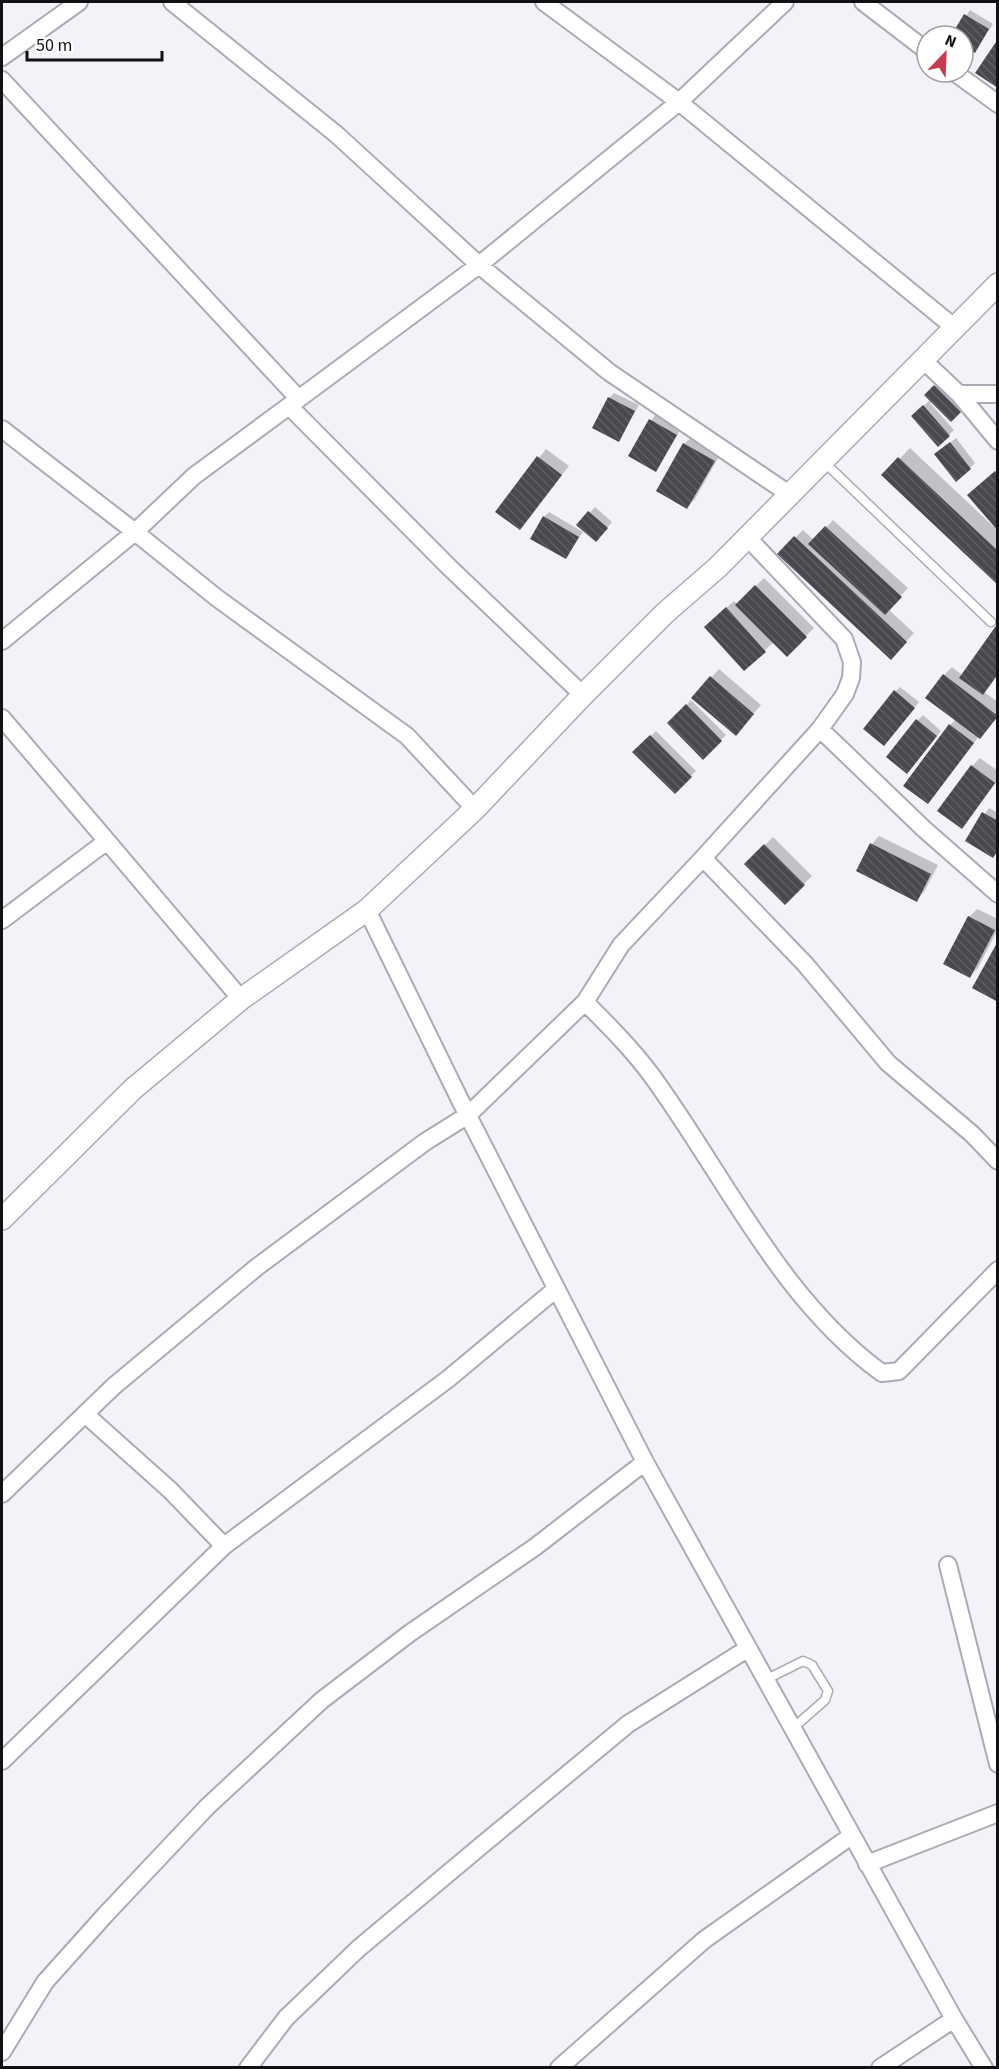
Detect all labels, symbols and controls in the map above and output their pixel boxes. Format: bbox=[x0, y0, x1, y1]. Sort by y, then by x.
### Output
scale bar bbox=[27, 24, 162, 62]
north arrow bbox=[915, 24, 975, 84]
text: N bbox=[941, 29, 960, 53]
text: 50 m bbox=[36, 33, 72, 58]

